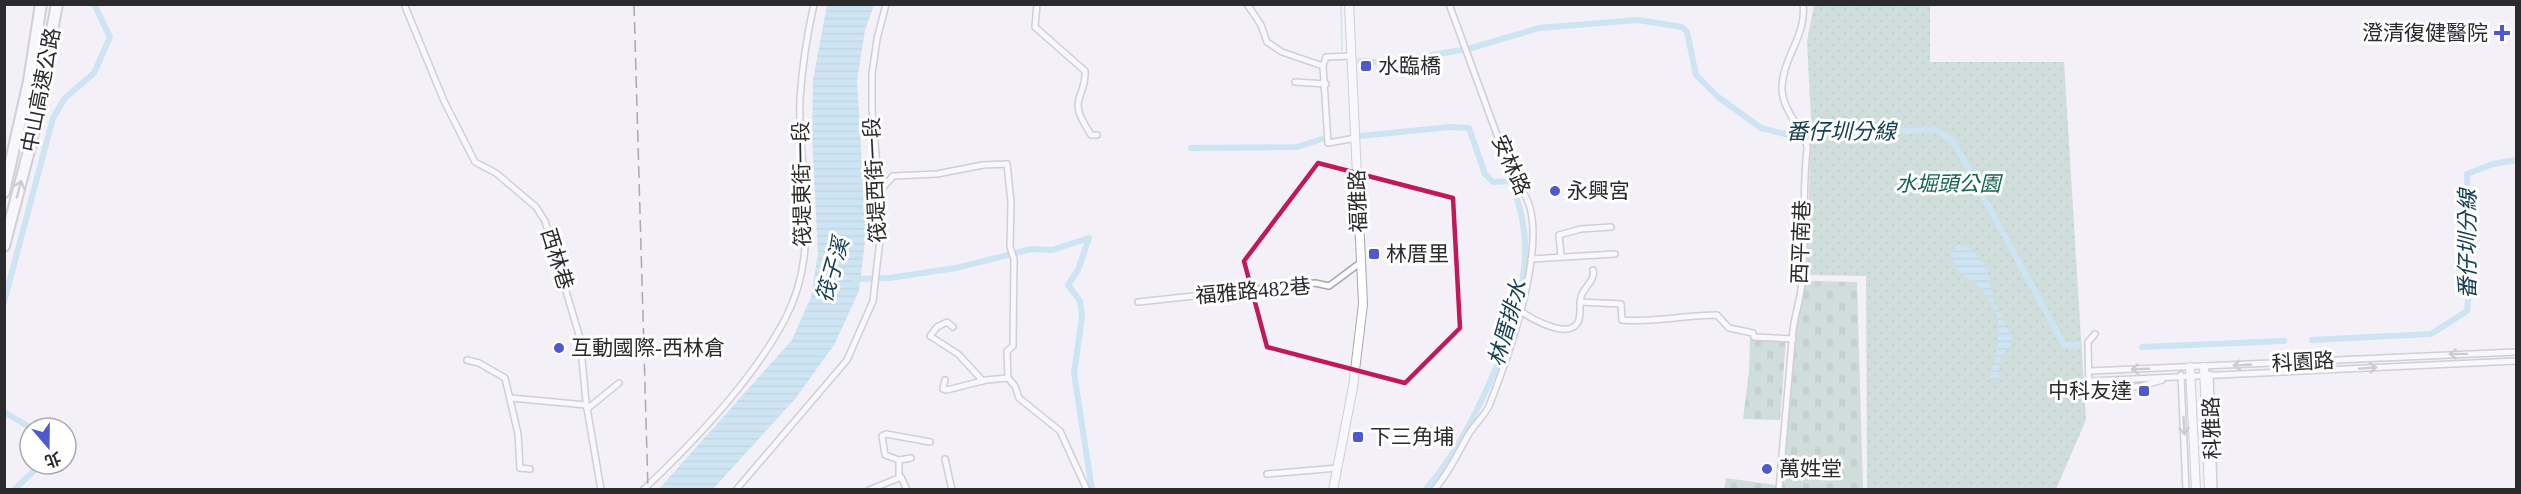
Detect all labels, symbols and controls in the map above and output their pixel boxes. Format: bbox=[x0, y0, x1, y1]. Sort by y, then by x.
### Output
place label: 澄清復健醫院 bbox=[2362, 21, 2488, 45]
marker: 澄清復健醫院 bbox=[2493, 24, 2511, 42]
street label: 中山高速公路 bbox=[17, 26, 65, 154]
place label: 水臨橋 bbox=[1378, 54, 1441, 78]
marker: 水臨橋 bbox=[1359, 59, 1373, 73]
street label: 筏堤西街一段 bbox=[860, 116, 890, 244]
water label: 番仔圳分線 bbox=[1786, 119, 1899, 144]
street label: 筏堤東街一段 bbox=[789, 121, 815, 247]
street label: 安林路 bbox=[1487, 131, 1535, 199]
street label: 福雅路 bbox=[1345, 169, 1371, 233]
park label: 水堀頭公園 bbox=[1896, 172, 2003, 196]
place label: 永興宮 bbox=[1567, 179, 1630, 203]
one-way arrow bbox=[14, 180, 25, 199]
marker: 永興宮 bbox=[1548, 184, 1562, 198]
water label: 番仔圳分線 bbox=[2455, 186, 2480, 299]
street label: 西平南巷 bbox=[1788, 200, 1814, 284]
street label: 西林巷 bbox=[536, 225, 578, 293]
water label: 筏子溪 bbox=[811, 232, 854, 305]
place label: 林厝里 bbox=[1386, 242, 1449, 266]
marker: 林厝里 bbox=[1367, 247, 1381, 261]
street label: 福雅路482巷 bbox=[1194, 274, 1312, 308]
water label: 林厝排水 bbox=[1483, 276, 1532, 369]
place label: 互動國際-西林倉 bbox=[571, 336, 725, 360]
marker: 互動國際-西林倉 bbox=[552, 341, 566, 355]
street label: 科園路 bbox=[2271, 348, 2335, 376]
one-way arrow bbox=[2449, 348, 2469, 360]
one-way arrow bbox=[2233, 360, 2253, 371]
one-way arrow bbox=[2357, 362, 2377, 373]
one-way arrow bbox=[2131, 363, 2151, 374]
place label: 中科友達 bbox=[2048, 379, 2132, 403]
marker: 中科友達 bbox=[2137, 384, 2151, 398]
street label: 科雅路 bbox=[2199, 396, 2225, 460]
one-way arrow bbox=[2178, 415, 2189, 435]
north arrow bbox=[18, 416, 78, 476]
place label: 下三角埔 bbox=[1370, 425, 1454, 449]
marker: 下三角埔 bbox=[1351, 430, 1365, 444]
text: 北 bbox=[43, 449, 63, 470]
place label: 萬姓堂 bbox=[1779, 457, 1842, 481]
marker: 萬姓堂 bbox=[1760, 462, 1774, 476]

